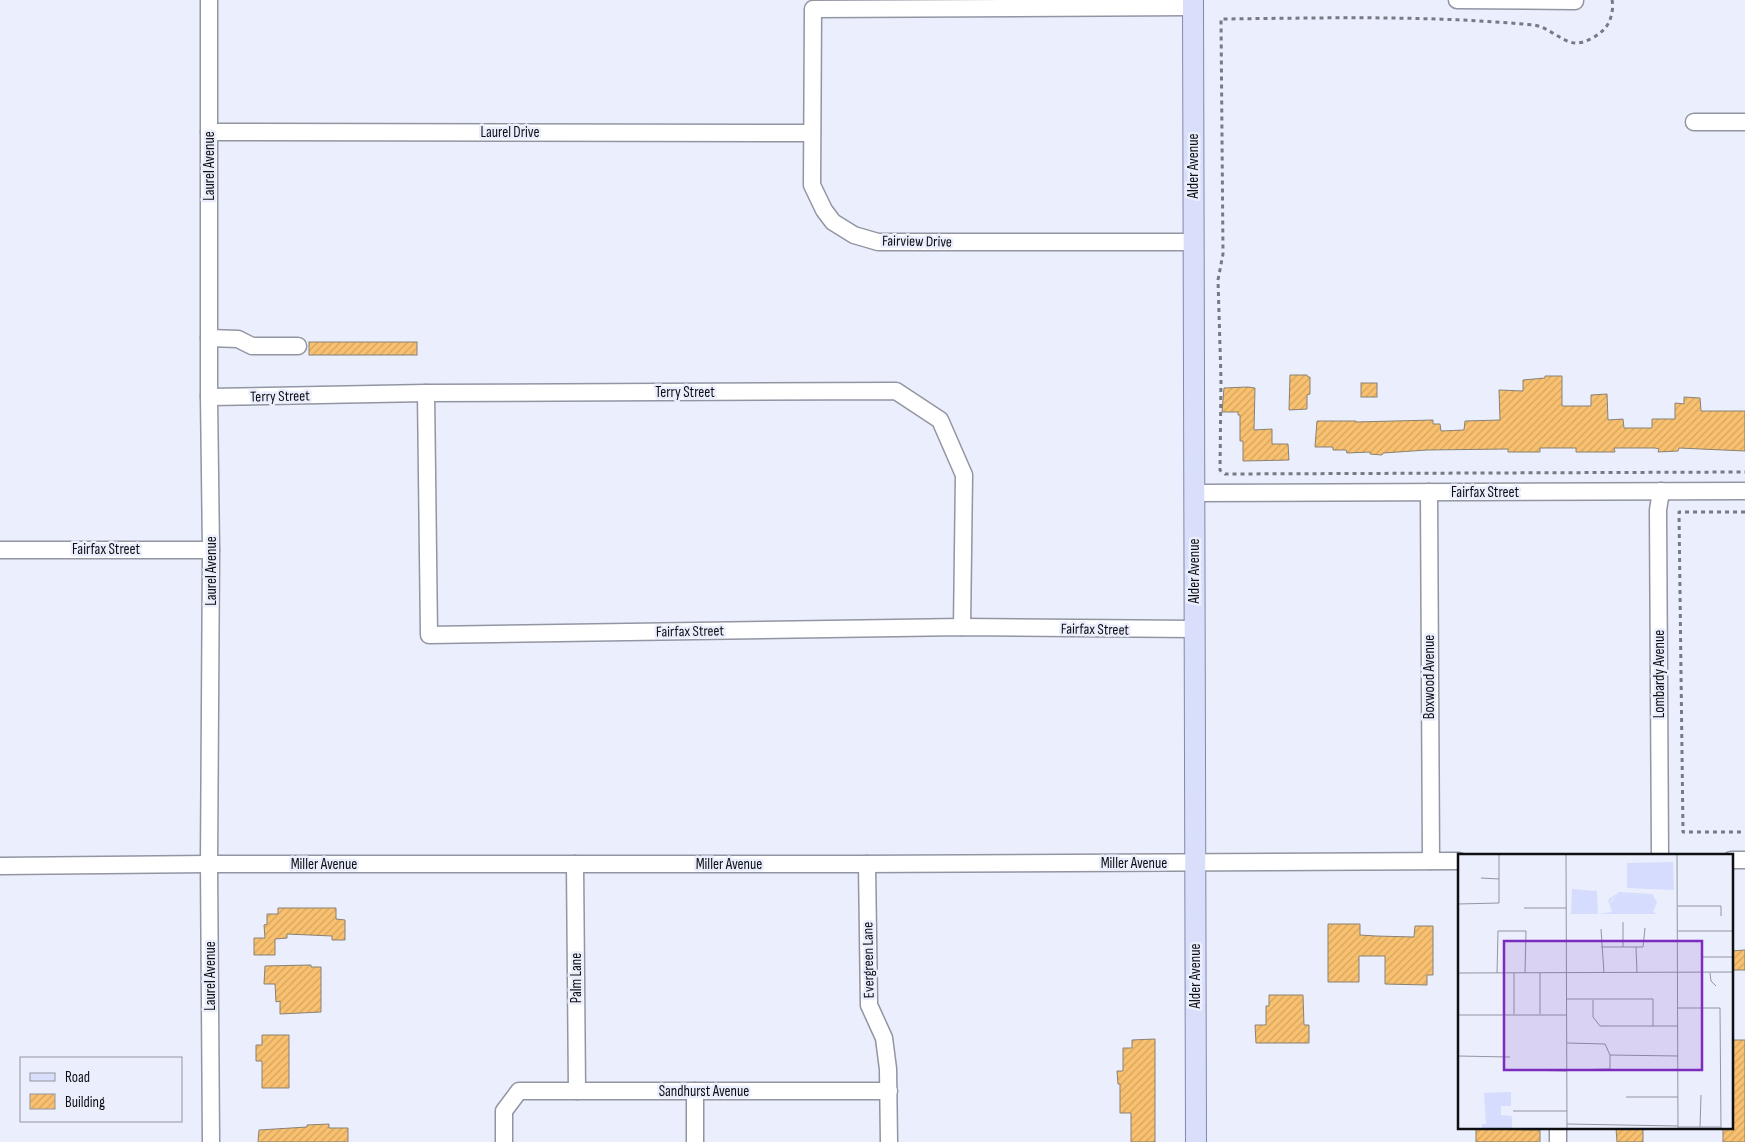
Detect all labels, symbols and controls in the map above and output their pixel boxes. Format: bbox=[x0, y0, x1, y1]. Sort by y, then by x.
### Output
street label: Laurel Drive bbox=[480, 123, 540, 142]
street label: Laurel Avenue bbox=[200, 131, 219, 201]
street label: Alder Avenue bbox=[1184, 133, 1203, 200]
street label: Fairview Drive bbox=[882, 231, 952, 252]
street label: Terry Street bbox=[655, 383, 715, 402]
street label: Terry Street bbox=[250, 386, 310, 407]
street label: Fairfax Street bbox=[1451, 483, 1519, 502]
street label: Laurel Avenue bbox=[202, 536, 221, 606]
street label: Alder Avenue bbox=[1185, 538, 1204, 605]
street label: Fairfax Street bbox=[72, 540, 140, 559]
street label: Fairfax Street bbox=[1061, 619, 1130, 640]
street label: Fairfax Street bbox=[656, 621, 725, 642]
street label: Lombardy Avenue bbox=[1650, 630, 1669, 718]
street label: Boxwood Avenue bbox=[1420, 635, 1439, 719]
street label: Miller Avenue bbox=[1101, 854, 1167, 873]
inset map bbox=[1458, 854, 1732, 1130]
street label: Miller Avenue bbox=[291, 855, 357, 874]
street label: Miller Avenue bbox=[696, 855, 762, 874]
street label: Evergreen Lane bbox=[858, 922, 879, 998]
street label: Laurel Avenue bbox=[201, 941, 220, 1011]
street label: Alder Avenue bbox=[1186, 943, 1205, 1010]
street label: Palm Lane bbox=[567, 953, 586, 1003]
legend bbox=[20, 1057, 182, 1122]
text: Road bbox=[65, 1068, 90, 1087]
street label: Sandhurst Avenue bbox=[659, 1082, 749, 1101]
text: Building bbox=[65, 1093, 105, 1112]

